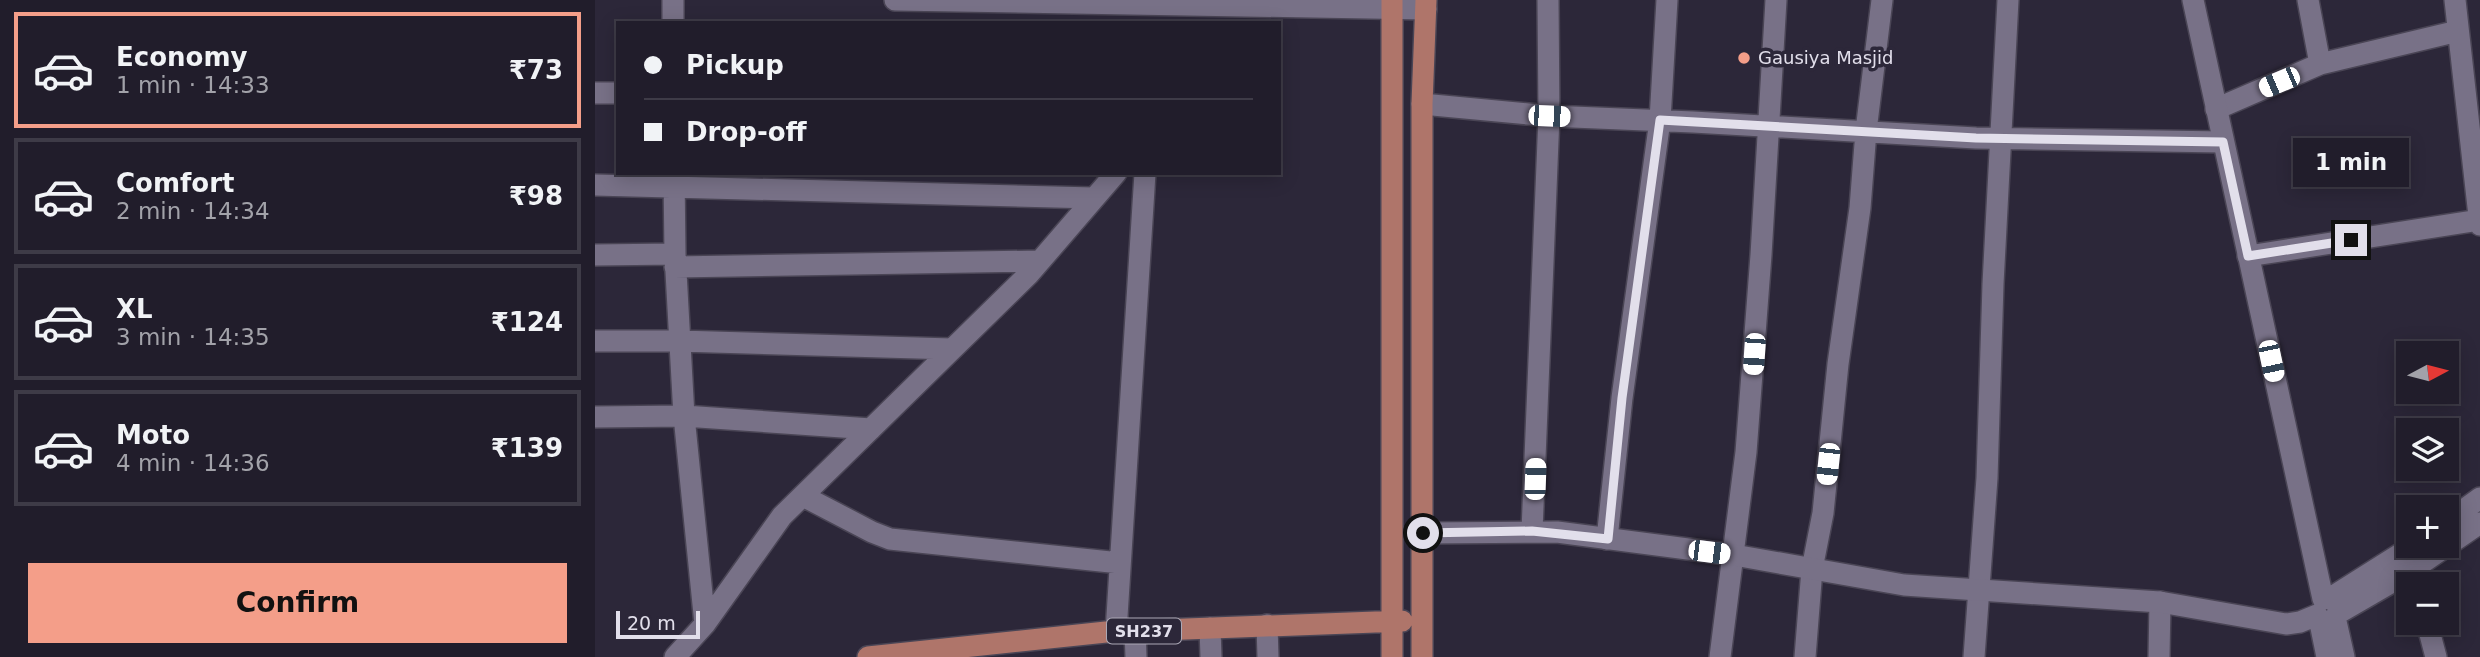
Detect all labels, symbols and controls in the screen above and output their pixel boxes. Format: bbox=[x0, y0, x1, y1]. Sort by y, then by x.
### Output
icon: car bbox=[32, 39, 95, 102]
text: Economy bbox=[116, 42, 247, 72]
place label: Gausiya Masjid bbox=[1758, 47, 1894, 68]
text: Pickup bbox=[686, 50, 784, 80]
marker: Gausiya Masjid bbox=[1736, 50, 1752, 66]
text: ₹73 bbox=[509, 55, 563, 85]
car bbox=[2256, 64, 2303, 100]
text: 1 min · 14:33 bbox=[116, 72, 270, 98]
car bbox=[1528, 105, 1571, 127]
text: Drop-off bbox=[686, 117, 807, 147]
callout: 1 min bbox=[2293, 138, 2409, 188]
text: 1 min bbox=[2315, 149, 2387, 175]
icon: car bbox=[32, 165, 95, 228]
text: Comfort bbox=[116, 168, 234, 198]
text: ₹98 bbox=[509, 181, 563, 211]
text: 2 min · 14:34 bbox=[116, 198, 270, 224]
route end bbox=[2335, 224, 2367, 256]
icon: car bbox=[32, 291, 95, 354]
text: XL bbox=[116, 294, 153, 324]
text: ₹124 bbox=[491, 307, 563, 337]
text: 3 min · 14:35 bbox=[116, 324, 270, 350]
car bbox=[1743, 332, 1766, 376]
car bbox=[2257, 338, 2286, 384]
north arrow bbox=[2396, 341, 2459, 404]
map controls bbox=[2396, 341, 2459, 635]
icon: car bbox=[32, 417, 95, 480]
button: layers bbox=[2396, 418, 2459, 481]
text: Moto bbox=[116, 420, 190, 450]
text: ₹139 bbox=[491, 433, 563, 463]
car bbox=[1816, 442, 1841, 486]
text: 4 min · 14:36 bbox=[116, 450, 270, 476]
car bbox=[1524, 458, 1547, 500]
button: + bbox=[2396, 495, 2459, 558]
route start bbox=[1407, 517, 1439, 549]
car bbox=[1687, 539, 1732, 565]
button: Confirm bbox=[28, 563, 567, 643]
button: − bbox=[2396, 572, 2459, 635]
scale bar bbox=[616, 608, 700, 640]
text: 20 m bbox=[627, 612, 676, 634]
road number: SH237 bbox=[1107, 618, 1181, 644]

